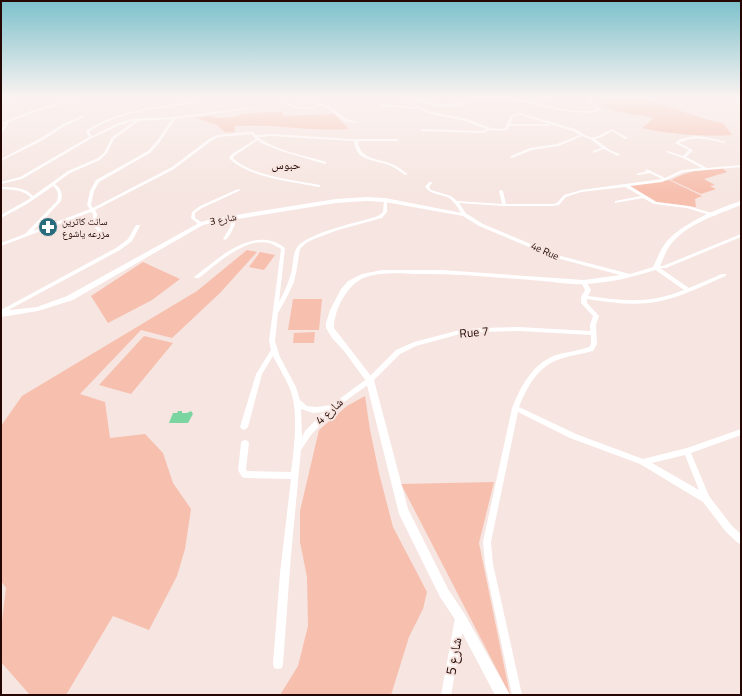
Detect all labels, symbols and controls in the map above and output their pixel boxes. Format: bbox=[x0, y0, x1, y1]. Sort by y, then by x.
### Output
district label: حبوس bbox=[272, 155, 301, 174]
street label: شارع 3 bbox=[208, 209, 238, 229]
place label: سانت كاترين مزرعه ياشوع bbox=[62, 214, 110, 241]
pharmacy icon: سانت كاترين مزرعه ياشوع bbox=[37, 216, 59, 238]
street label: 4e Rue bbox=[529, 238, 561, 264]
street label: Rue 7 bbox=[459, 321, 489, 343]
street label: شارع 4 bbox=[311, 393, 347, 429]
street label: شارع 5 bbox=[439, 636, 467, 676]

